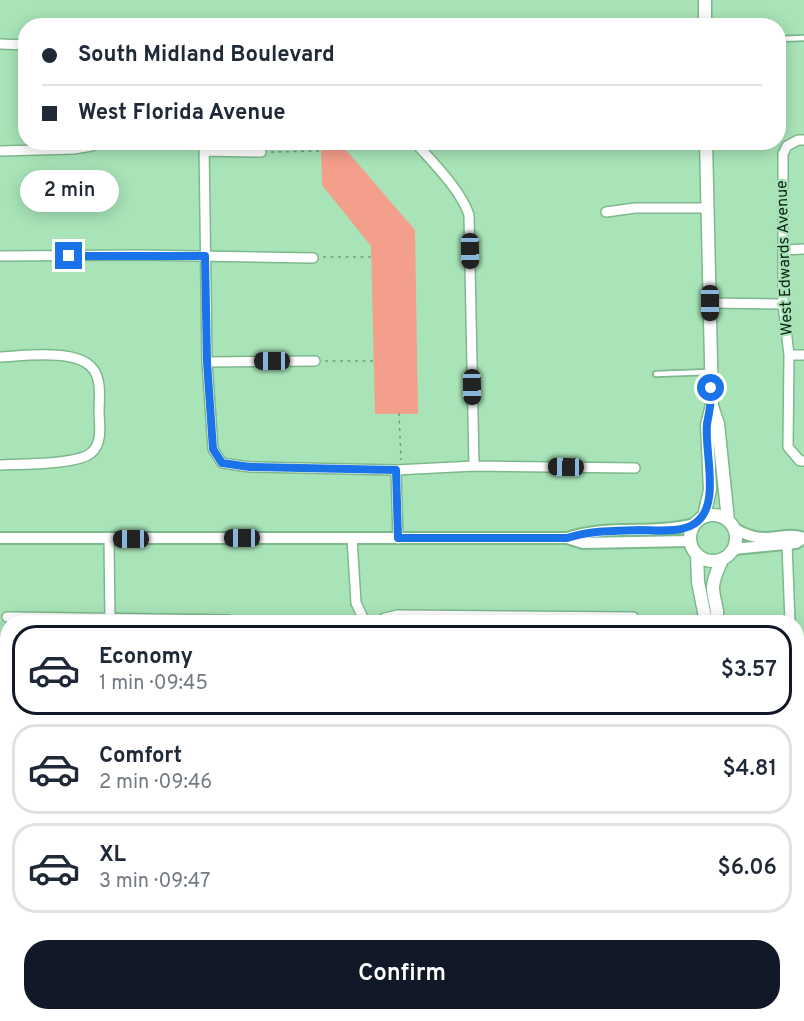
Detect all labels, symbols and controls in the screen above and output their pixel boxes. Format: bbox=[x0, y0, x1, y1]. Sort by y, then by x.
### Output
text: South Midland Boulevard bbox=[78, 42, 335, 69]
text: West Florida Avenue bbox=[78, 100, 285, 127]
callout: 2 min bbox=[20, 169, 118, 211]
text: 2 min bbox=[44, 178, 95, 204]
street label: West Edwards Avenue bbox=[772, 180, 798, 336]
car bbox=[461, 233, 479, 269]
route end bbox=[55, 242, 82, 269]
car bbox=[701, 285, 719, 321]
car bbox=[254, 352, 290, 370]
car bbox=[463, 369, 481, 405]
route start bbox=[697, 374, 724, 401]
car bbox=[548, 458, 584, 476]
car bbox=[224, 529, 260, 547]
car bbox=[113, 530, 149, 548]
icon: car bbox=[27, 643, 81, 697]
text: Economy bbox=[99, 644, 193, 671]
text: $3.57 bbox=[721, 657, 777, 684]
text: 1 min · 09:45 bbox=[99, 671, 208, 697]
icon: car bbox=[27, 742, 81, 796]
text: Comfort bbox=[99, 743, 182, 770]
text: $4.81 bbox=[722, 756, 777, 783]
text: 2 min · 09:46 bbox=[99, 770, 212, 796]
icon: car bbox=[27, 841, 81, 895]
text: XL bbox=[99, 842, 126, 869]
text: $6.06 bbox=[717, 855, 777, 882]
text: 3 min · 09:47 bbox=[99, 869, 210, 895]
button: Confirm bbox=[24, 940, 780, 1009]

